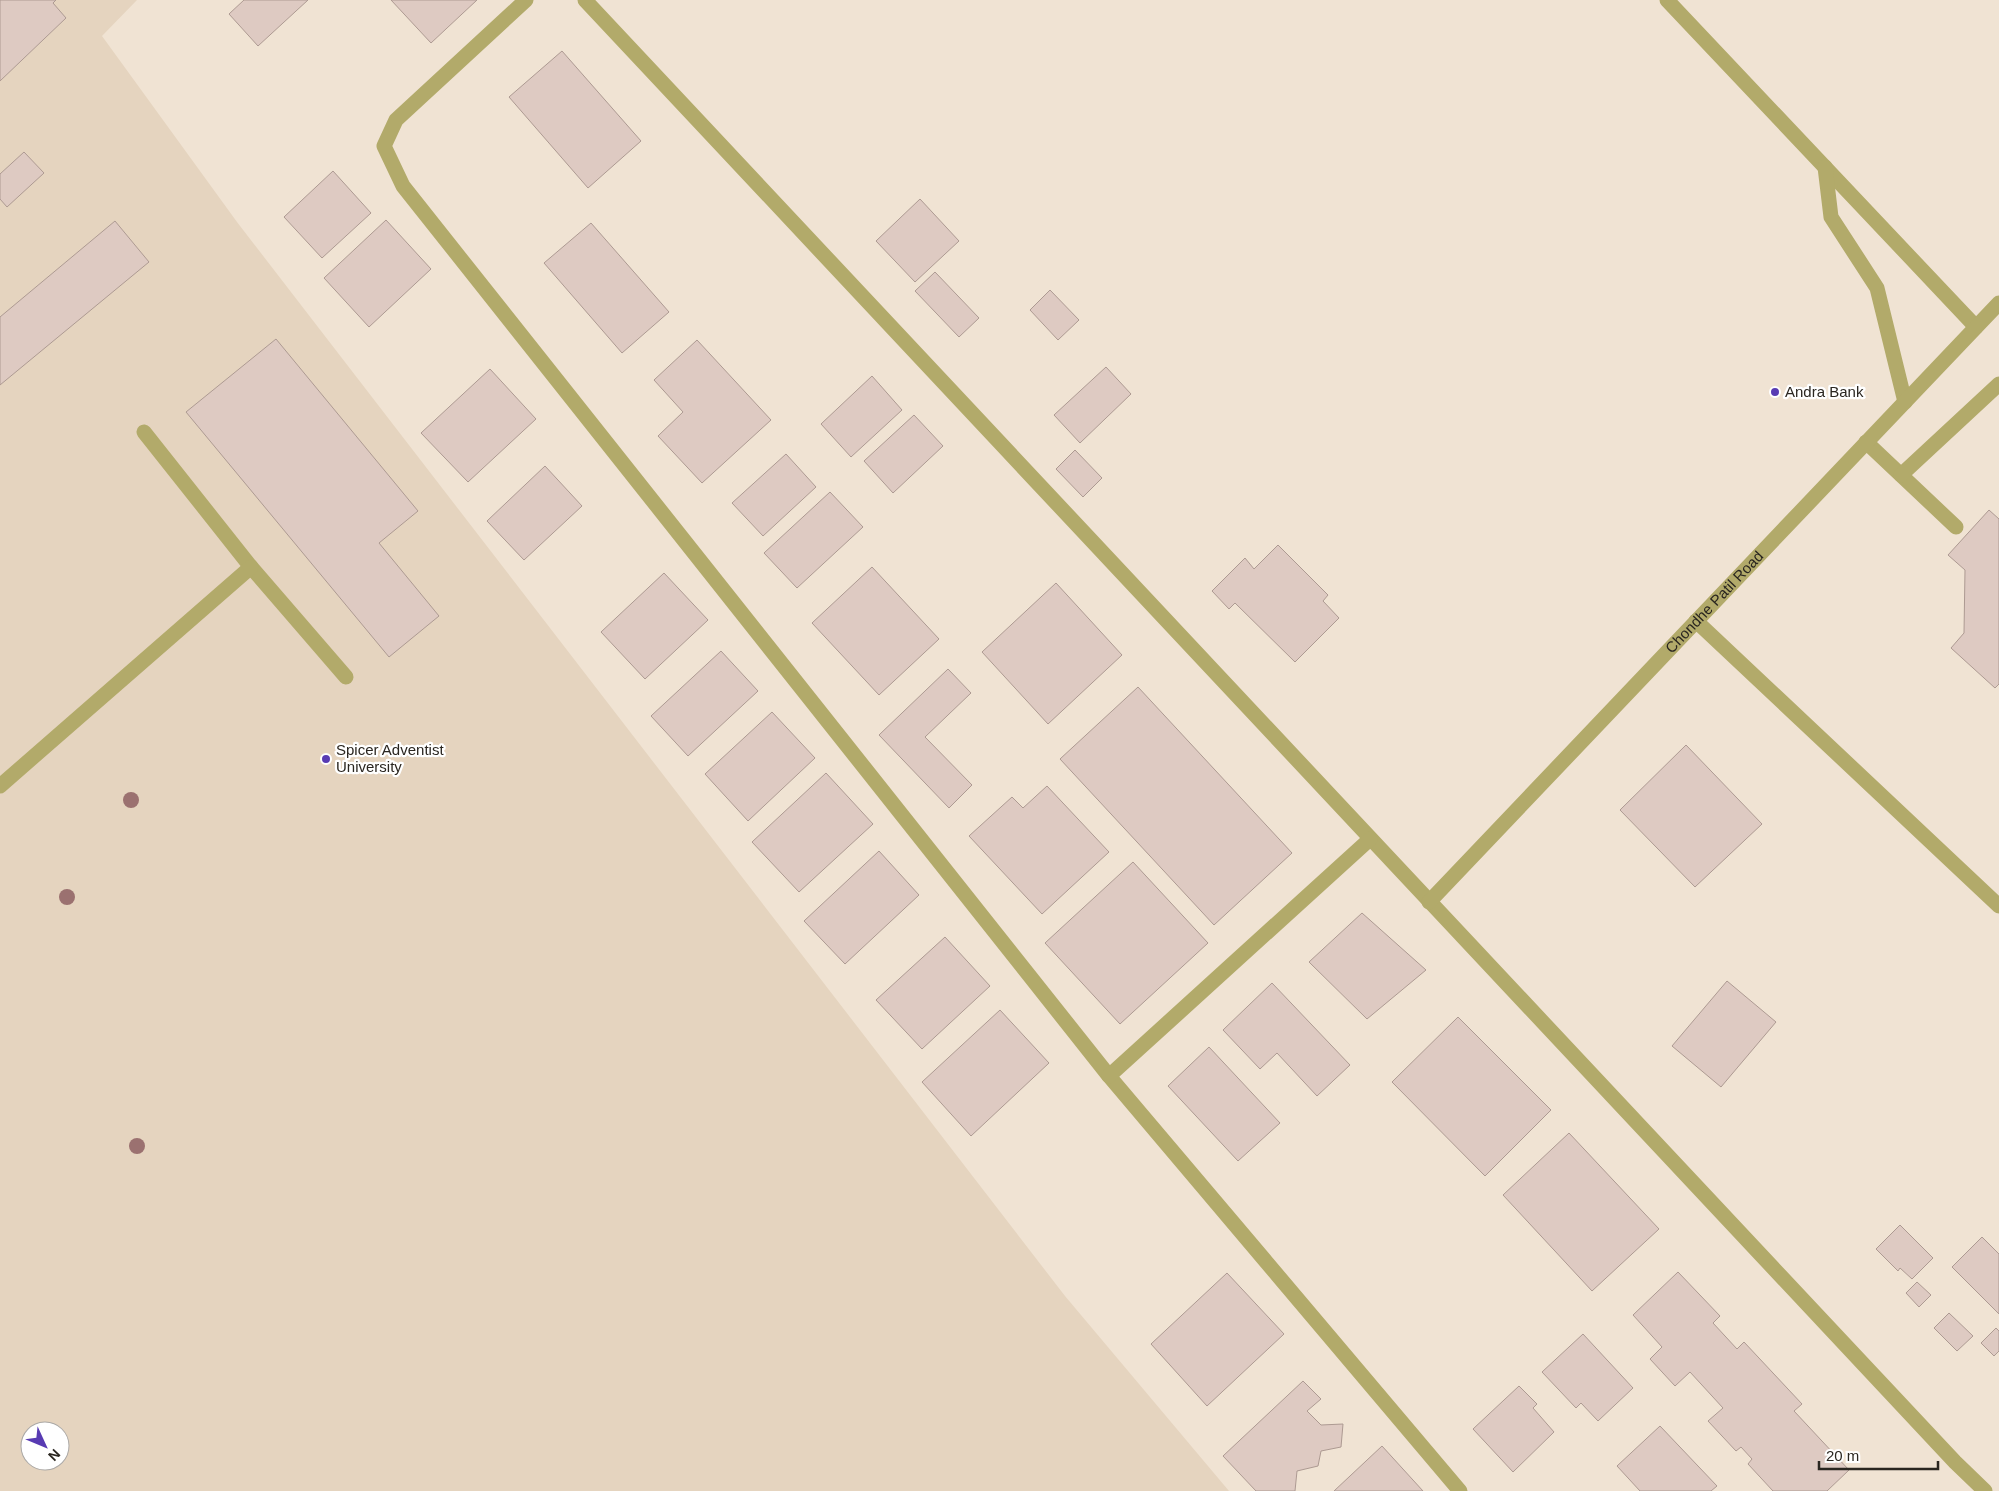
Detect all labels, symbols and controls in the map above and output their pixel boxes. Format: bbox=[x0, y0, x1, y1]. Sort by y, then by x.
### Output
place label: Andra Bank bbox=[1785, 383, 1864, 400]
marker: Andra Bank bbox=[1769, 386, 1781, 398]
street label: Chondhe Patil Road bbox=[1662, 547, 1766, 656]
place label: Spicer Adventist University bbox=[336, 741, 444, 775]
marker: Spicer Adventist University bbox=[320, 753, 332, 765]
north arrow bbox=[20, 1421, 70, 1471]
scale bar bbox=[1819, 1438, 1938, 1470]
text: N bbox=[45, 1446, 64, 1464]
text: 20 m bbox=[1826, 1447, 1859, 1464]

